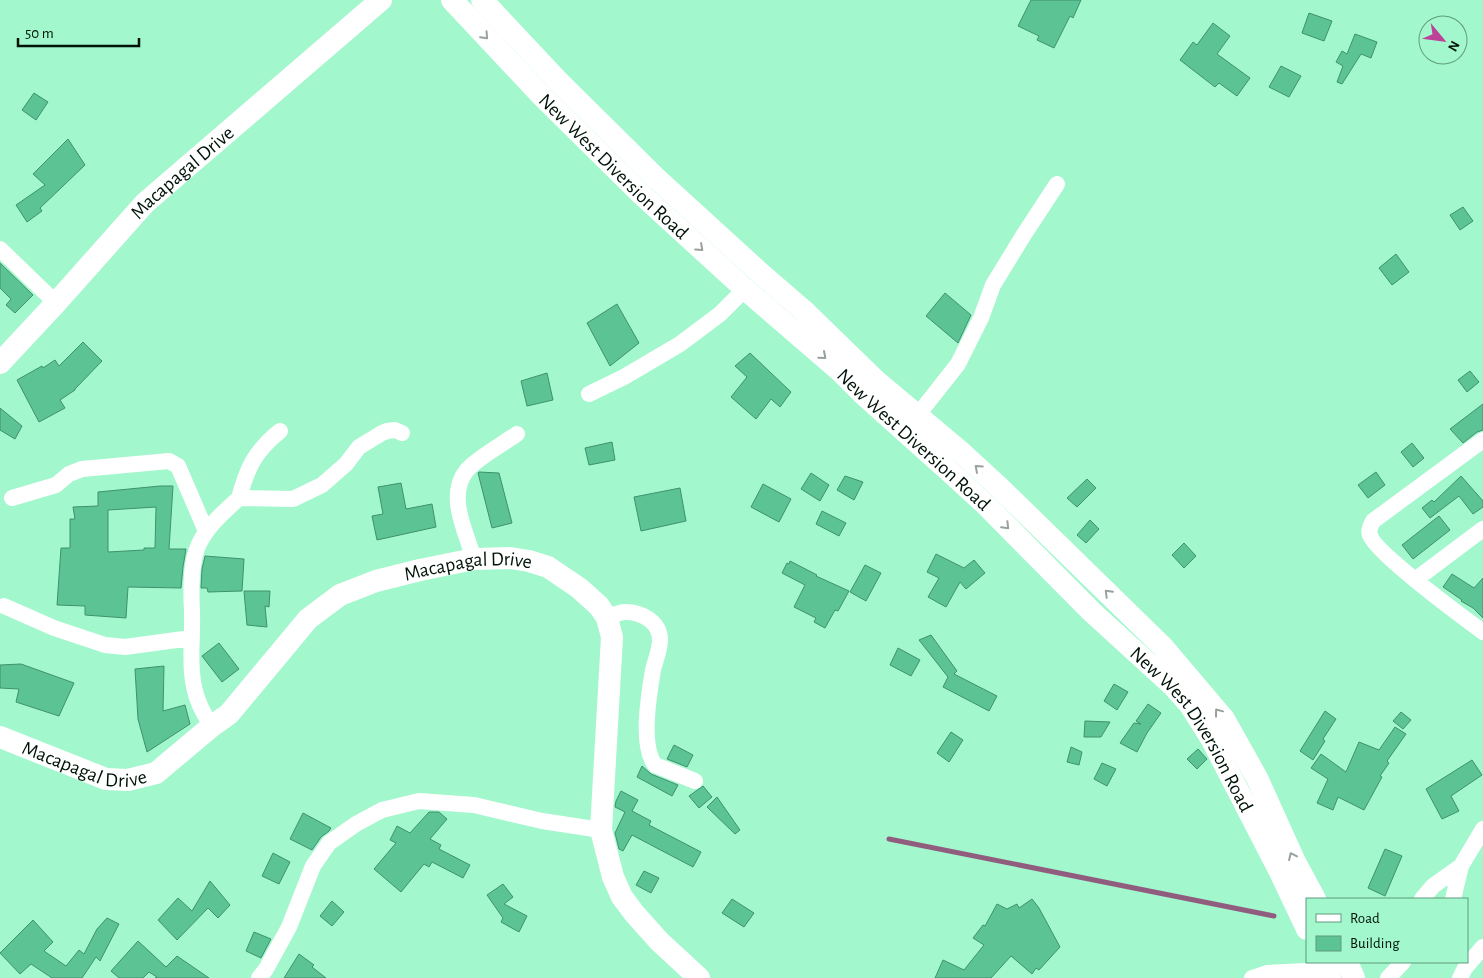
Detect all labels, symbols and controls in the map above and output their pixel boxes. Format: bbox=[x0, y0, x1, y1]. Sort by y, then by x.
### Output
scale bar bbox=[18, 15, 139, 47]
north arrow bbox=[1418, 15, 1468, 65]
text: 50 m bbox=[25, 26, 54, 41]
one-way arrow bbox=[479, 30, 488, 39]
text: N bbox=[1445, 38, 1462, 53]
street label: New West Diversion Road bbox=[535, 90, 692, 243]
street label: Macapagal Drive bbox=[127, 123, 238, 223]
one-way arrow bbox=[695, 243, 704, 252]
one-way arrow bbox=[817, 350, 826, 359]
street label: New West Diversion Road bbox=[833, 365, 994, 515]
one-way arrow bbox=[975, 465, 984, 474]
one-way arrow bbox=[1000, 520, 1009, 529]
street label: Macapagal Drive bbox=[402, 549, 533, 585]
one-way arrow bbox=[1104, 590, 1113, 599]
street label: New West Diversion Road bbox=[1126, 643, 1256, 815]
one-way arrow bbox=[1215, 708, 1224, 718]
street label: Macapagal Drive bbox=[19, 738, 149, 791]
one-way arrow bbox=[1288, 852, 1299, 861]
legend bbox=[1306, 898, 1468, 963]
text: Road bbox=[1350, 911, 1380, 926]
text: Building bbox=[1350, 936, 1400, 951]

